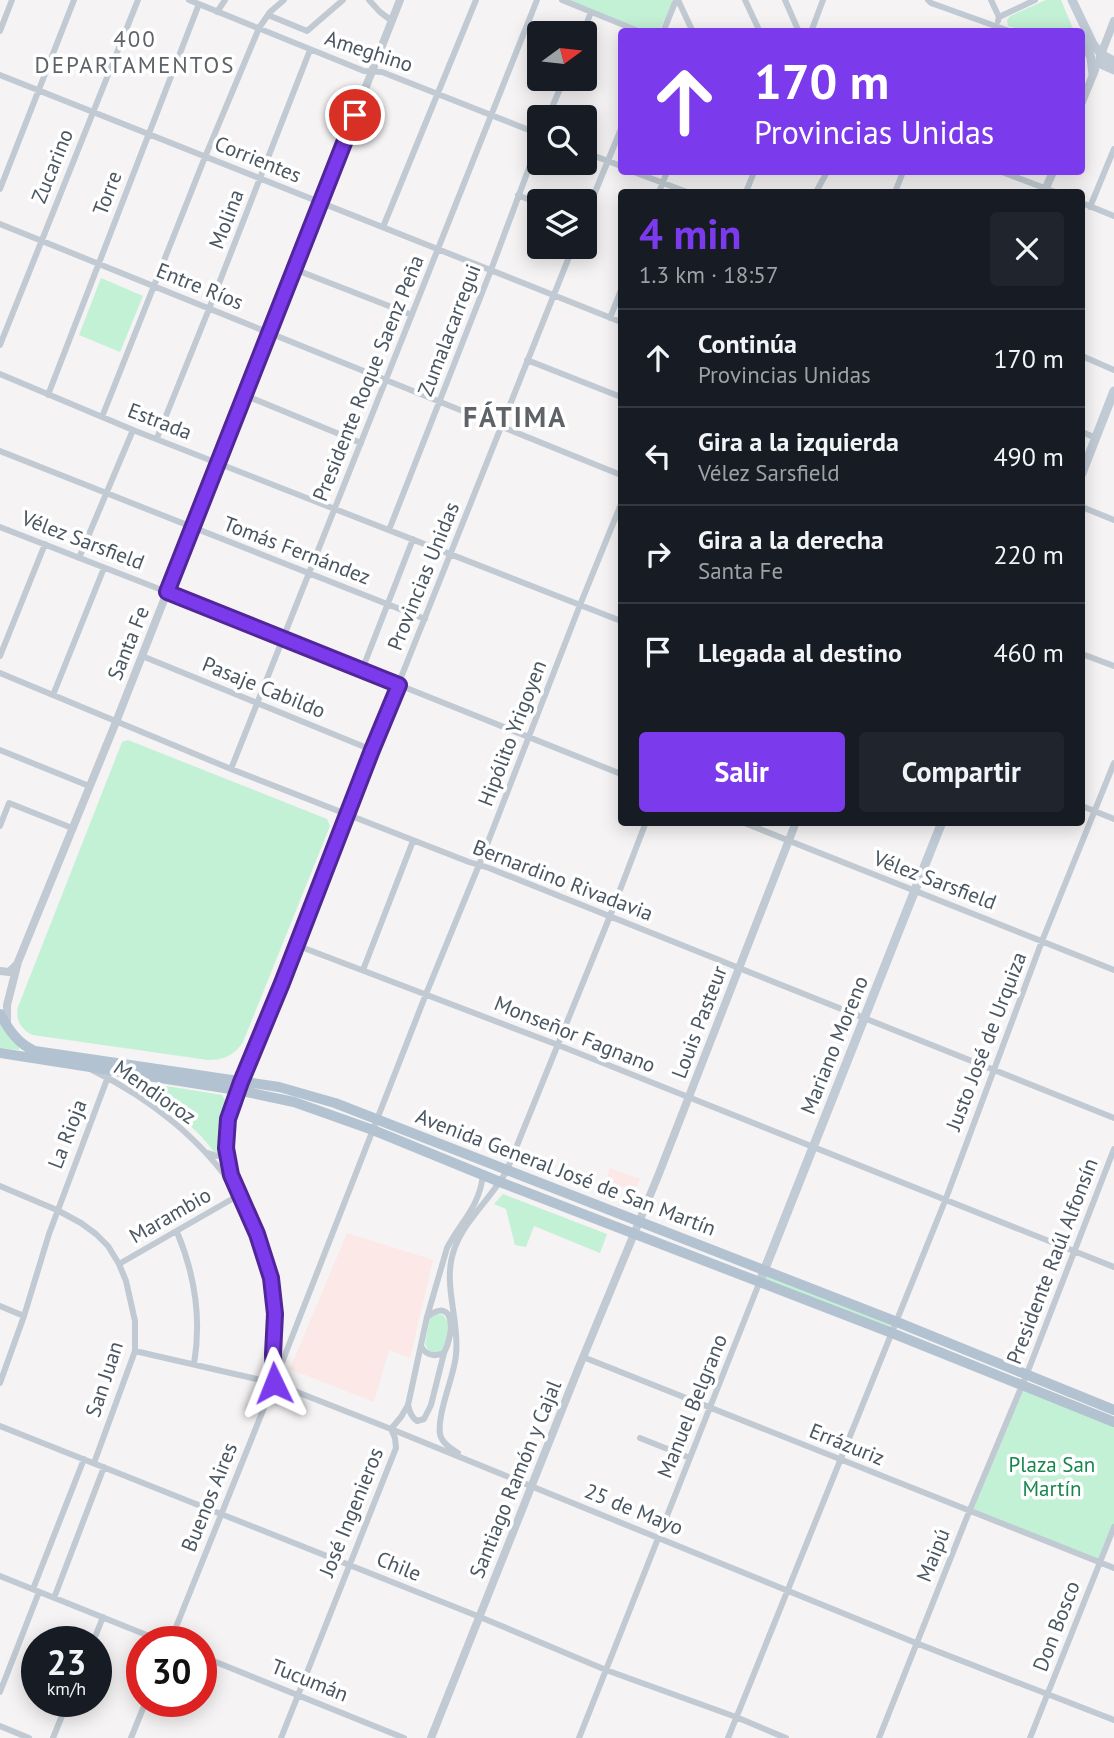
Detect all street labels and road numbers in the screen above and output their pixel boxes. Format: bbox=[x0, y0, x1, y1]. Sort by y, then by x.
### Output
street label: Ameghino bbox=[322, 24, 416, 78]
street label: Zucarino bbox=[25, 125, 79, 207]
street label: Corrientes bbox=[211, 129, 305, 189]
street label: Torre bbox=[86, 167, 128, 219]
street label: Molina bbox=[202, 185, 250, 253]
street label: Presidente Roque Saenz Peña bbox=[306, 251, 430, 505]
street label: Entre Ríos bbox=[153, 256, 247, 316]
street label: Zumalacarregui bbox=[411, 260, 487, 400]
street label: Estrada bbox=[124, 396, 196, 446]
street label: Provincias Unidas bbox=[381, 498, 465, 654]
street label: Vélez Sarsfield bbox=[17, 504, 148, 576]
street label: Tomás Fernández bbox=[220, 510, 374, 590]
street label: Santa Fe bbox=[101, 602, 155, 684]
street label: Pasaje Cabildo bbox=[199, 650, 329, 724]
street label: Hipólito Yrigoyen bbox=[472, 656, 552, 810]
street label: Bernardino Rivadavia bbox=[469, 833, 657, 927]
street label: Vélez Sarsfield bbox=[869, 844, 1000, 916]
street label: Justo José de Urquiza bbox=[939, 948, 1032, 1135]
street label: Louis Pasteur bbox=[665, 962, 733, 1082]
street label: Mariano Moreno bbox=[794, 972, 874, 1118]
street label: Monseñor Fagnano bbox=[490, 989, 660, 1079]
street label: Mendioroz bbox=[109, 1054, 201, 1130]
street label: La Rioja bbox=[42, 1096, 92, 1172]
street label: Avenida General José de San Martín bbox=[412, 1102, 720, 1242]
street label: Presidente Raúl Alfonsín bbox=[1000, 1154, 1104, 1368]
street label: Marambio bbox=[124, 1181, 216, 1249]
street label: Manuel Belgrano bbox=[651, 1330, 733, 1482]
street label: San Juan bbox=[79, 1338, 129, 1420]
street label: Santiago Ramón y Cajal bbox=[463, 1376, 567, 1582]
street label: Errázuriz bbox=[805, 1417, 889, 1471]
street label: Buenos Aires bbox=[175, 1438, 243, 1556]
street label: José Ingenieros bbox=[312, 1443, 389, 1582]
street label: 25 de Mayo bbox=[581, 1477, 687, 1541]
street label: Maipú bbox=[910, 1524, 956, 1586]
street label: Chile bbox=[373, 1545, 425, 1587]
street label: Don Bosco bbox=[1026, 1577, 1086, 1675]
street label: Tucumán bbox=[268, 1652, 352, 1708]

